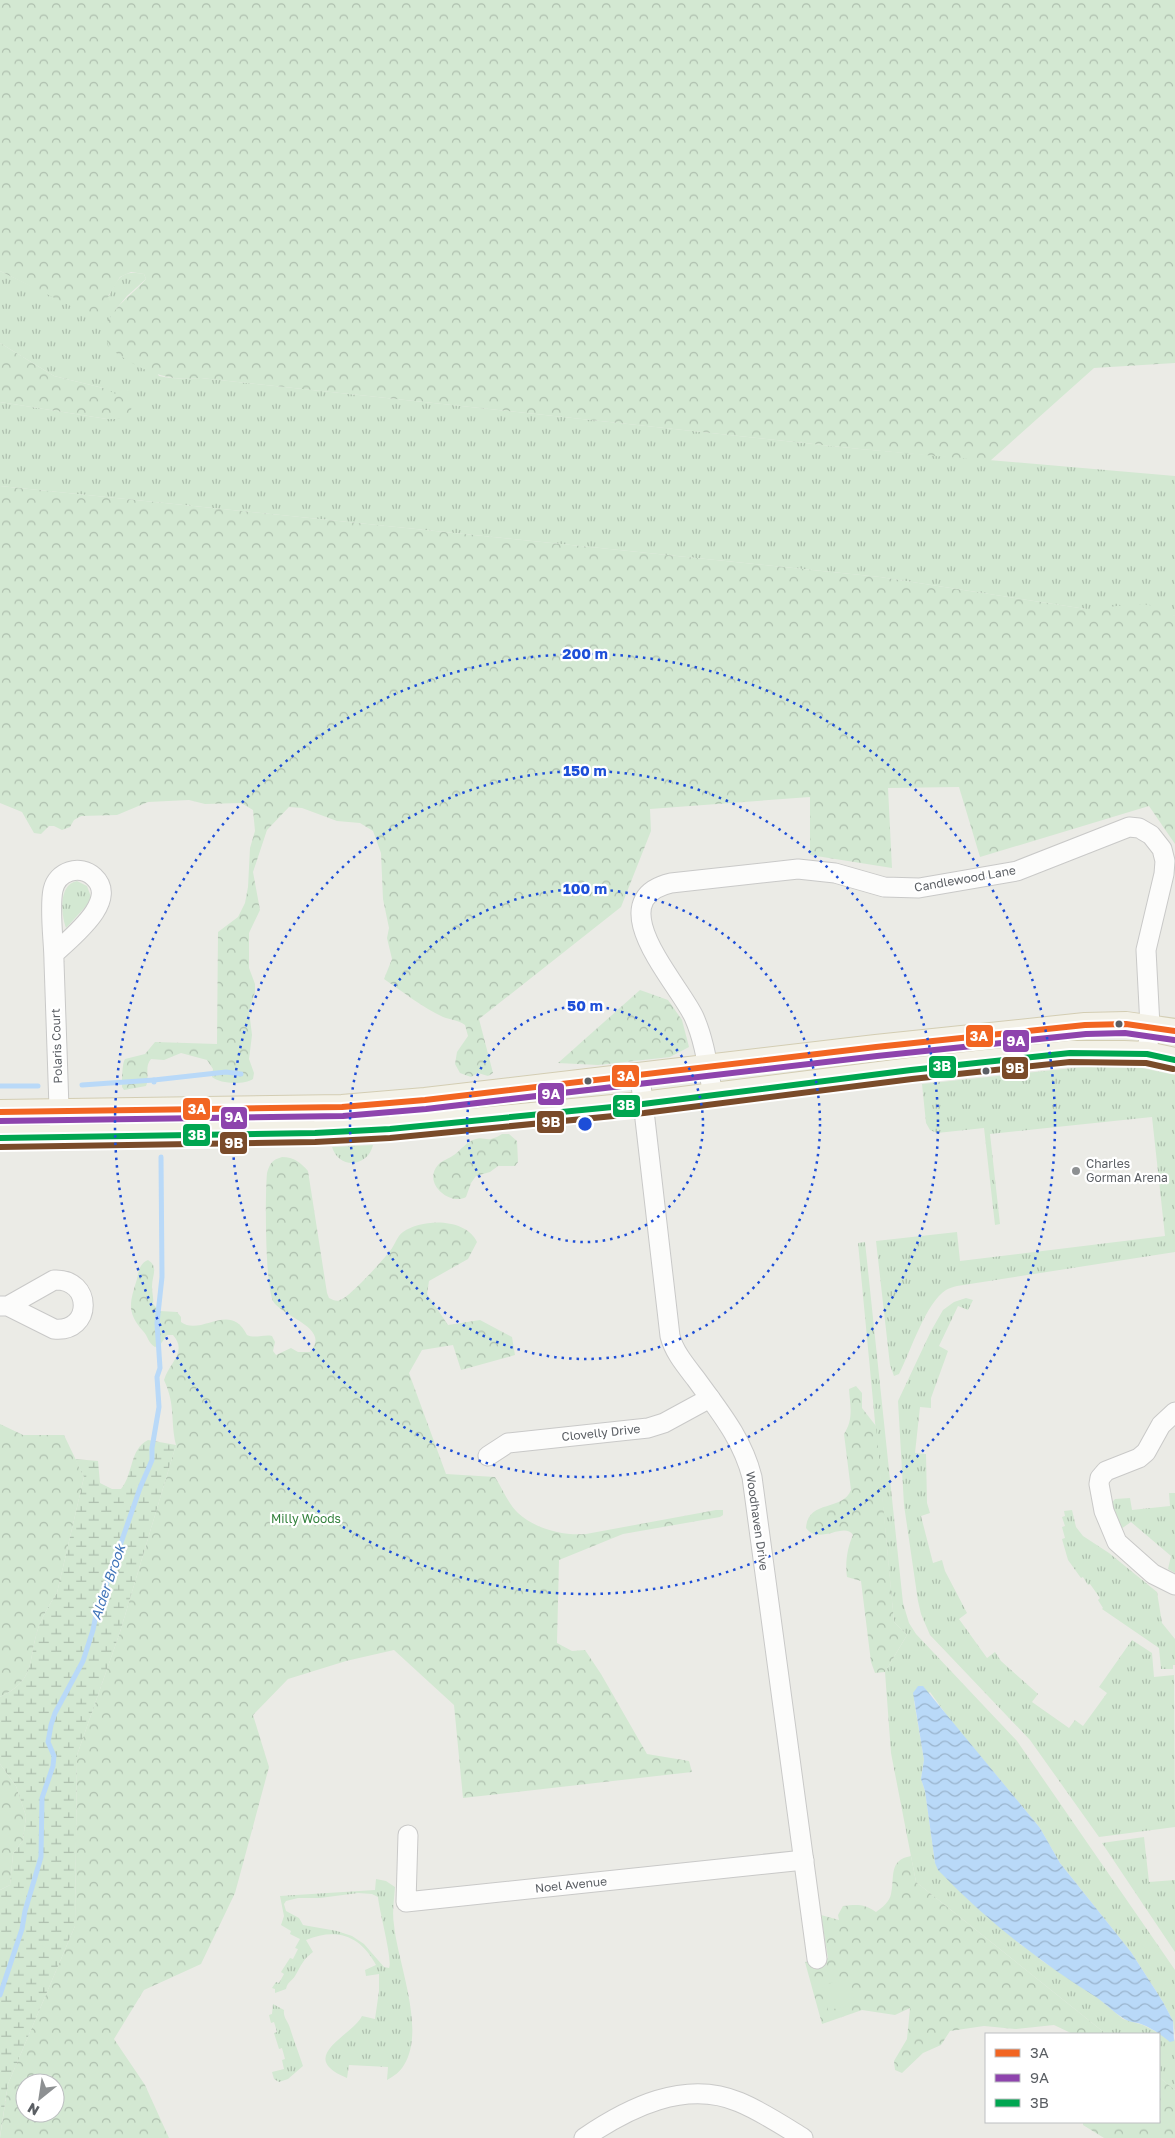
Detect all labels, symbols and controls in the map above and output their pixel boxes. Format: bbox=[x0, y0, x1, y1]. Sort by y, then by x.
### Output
text: 200 m bbox=[562, 644, 608, 662]
text: 150 m bbox=[563, 761, 607, 779]
street label: Candlewood Lane bbox=[913, 862, 1017, 895]
text: 100 m bbox=[563, 879, 607, 897]
text: 50 m bbox=[567, 996, 603, 1014]
street label: Polaris Court bbox=[48, 1008, 65, 1084]
unlabelled marker bbox=[1114, 1019, 1124, 1029]
line badge: 3A bbox=[965, 1024, 994, 1048]
text: 3A bbox=[970, 1027, 988, 1044]
line badge: 9A bbox=[1002, 1029, 1030, 1053]
text: 9A bbox=[1007, 1032, 1025, 1049]
line badge: 3B bbox=[928, 1055, 957, 1079]
line badge: 9B bbox=[1001, 1056, 1029, 1080]
text: 3B bbox=[933, 1057, 951, 1074]
text: 9B bbox=[1006, 1059, 1025, 1076]
line badge: 3A bbox=[611, 1064, 640, 1088]
unlabelled marker bbox=[981, 1066, 991, 1076]
text: 3A bbox=[617, 1067, 635, 1084]
unlabelled marker bbox=[583, 1076, 593, 1086]
line badge: 9A bbox=[537, 1082, 565, 1106]
text: 9A bbox=[542, 1085, 560, 1102]
line badge: 3B bbox=[612, 1094, 641, 1118]
text: 3B bbox=[617, 1096, 635, 1113]
line badge: 3A bbox=[182, 1097, 211, 1121]
text: 3A bbox=[188, 1100, 206, 1117]
line badge: 9A bbox=[220, 1106, 248, 1130]
text: 9A bbox=[225, 1108, 243, 1125]
line badge: 9B bbox=[536, 1110, 565, 1134]
text: 9B bbox=[542, 1113, 561, 1130]
centre of rings bbox=[576, 1115, 594, 1133]
line badge: 3B bbox=[182, 1123, 211, 1147]
text: 3B bbox=[188, 1126, 206, 1143]
line badge: 9B bbox=[219, 1131, 248, 1155]
text: 9B bbox=[225, 1134, 244, 1151]
place label: Charles Gorman Arena bbox=[1086, 1156, 1168, 1185]
marker: Charles Gorman Arena bbox=[1070, 1165, 1082, 1177]
street label: Clovelly Drive bbox=[561, 1421, 641, 1444]
street label: Woodhaven Drive bbox=[743, 1470, 772, 1572]
park label: Milly Woods bbox=[271, 1511, 341, 1526]
water label: Alder Brook bbox=[87, 1540, 129, 1622]
street label: Noel Avenue bbox=[534, 1873, 608, 1896]
legend bbox=[985, 2033, 1160, 2123]
text: 3A bbox=[1030, 2043, 1049, 2061]
text: 9A bbox=[1030, 2068, 1049, 2086]
north arrow bbox=[15, 2073, 65, 2123]
text: 3B bbox=[1030, 2093, 1049, 2111]
text: N bbox=[24, 2100, 42, 2120]

